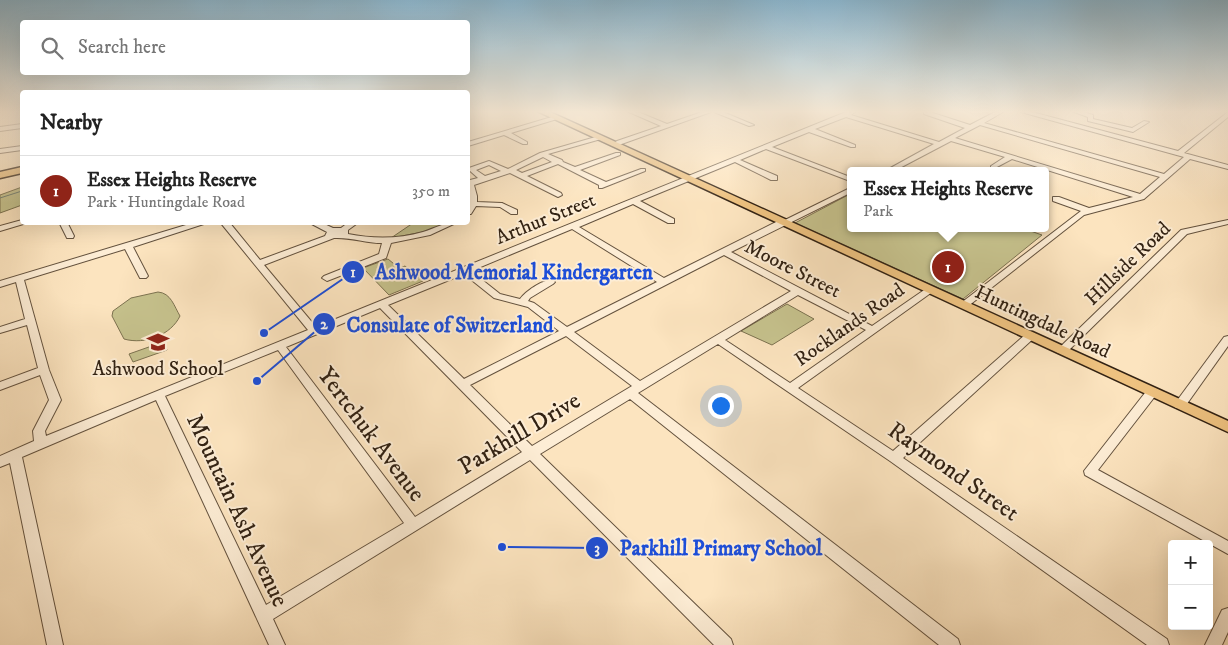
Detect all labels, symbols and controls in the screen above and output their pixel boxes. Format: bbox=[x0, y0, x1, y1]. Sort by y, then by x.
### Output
search box bbox=[20, 20, 470, 75]
icon: search bbox=[38, 34, 66, 62]
text: Search here bbox=[78, 36, 166, 59]
text: Nearby bbox=[40, 110, 102, 136]
popup bbox=[847, 167, 1049, 232]
text: Essex Heights Reserve bbox=[87, 169, 257, 192]
text: Essex Heights Reserve bbox=[863, 178, 1033, 201]
text: 1 bbox=[53, 181, 59, 201]
text: 350 m bbox=[412, 181, 450, 201]
street label: Arthur Street bbox=[492, 188, 599, 251]
text: Park · Huntingdale Road bbox=[87, 192, 245, 212]
text: Park bbox=[863, 201, 893, 221]
street label: Hillside Road bbox=[1080, 217, 1176, 311]
street label: Moore Street bbox=[740, 234, 845, 304]
pin: 1 bbox=[932, 248, 964, 286]
callout: Ashwood Memorial Kindergarten bbox=[340, 254, 663, 290]
text: Ashwood Memorial Kindergarten bbox=[374, 260, 654, 286]
text: 1 bbox=[350, 263, 356, 282]
street label: Rocklands Road bbox=[790, 278, 910, 372]
street label: Huntingdale Road bbox=[971, 280, 1114, 365]
callout: Consulate of Switzerland bbox=[312, 306, 564, 342]
text: Consulate of Switzerland bbox=[346, 313, 554, 339]
text: 2 bbox=[320, 315, 328, 334]
school or university icon: Ashwood School bbox=[145, 329, 171, 355]
place label: Ashwood School bbox=[92, 357, 224, 382]
street label: Yertchuk Avenue bbox=[311, 361, 432, 508]
street label: Parkhill Drive bbox=[453, 386, 586, 482]
your location bbox=[708, 393, 734, 419]
street label: Mountain Ash Avenue bbox=[179, 409, 295, 612]
street label: Raymond Street bbox=[882, 416, 1025, 528]
callout: Parkhill Primary School bbox=[584, 530, 832, 566]
text: Parkhill Primary School bbox=[620, 536, 823, 562]
text: 3 bbox=[594, 539, 600, 558]
map controls bbox=[1168, 540, 1213, 630]
button: + bbox=[1168, 540, 1213, 585]
button: − bbox=[1168, 585, 1213, 630]

